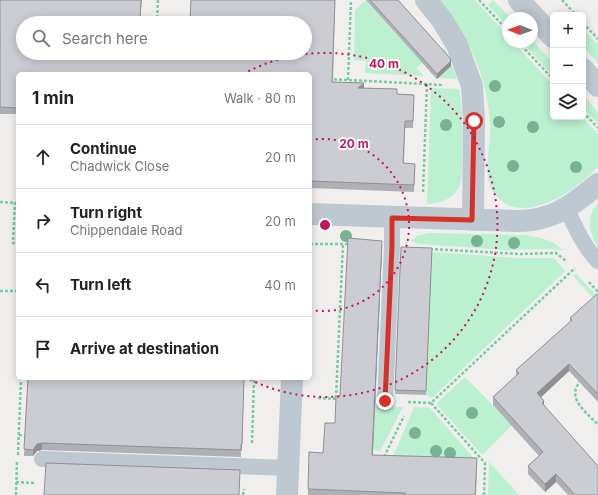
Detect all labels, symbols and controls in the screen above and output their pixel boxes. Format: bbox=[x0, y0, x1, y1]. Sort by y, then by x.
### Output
north arrow bbox=[502, 12, 538, 48]
map controls bbox=[550, 12, 586, 120]
button: + bbox=[550, 12, 586, 48]
search box bbox=[16, 16, 312, 60]
icon: search bbox=[30, 27, 52, 49]
text: Search here bbox=[62, 29, 148, 48]
button: − bbox=[550, 48, 586, 84]
text: 40 m bbox=[369, 56, 399, 71]
button: layers bbox=[550, 84, 586, 120]
text: 1 min bbox=[32, 88, 74, 108]
text: Walk · 80 m bbox=[224, 90, 296, 106]
route start bbox=[465, 112, 483, 130]
text: 20 m bbox=[339, 136, 369, 151]
text: Continue bbox=[70, 139, 137, 158]
icon: ahead bbox=[32, 146, 54, 168]
text: 20 m bbox=[265, 149, 296, 165]
text: Chadwick Close bbox=[70, 158, 169, 174]
text: Turn right bbox=[70, 203, 142, 222]
icon: right bbox=[32, 210, 54, 232]
text: 20 m bbox=[265, 213, 296, 229]
centre of rings bbox=[318, 218, 332, 232]
text: Chippendale Road bbox=[70, 222, 183, 238]
icon: left bbox=[32, 274, 54, 296]
text: Turn left bbox=[70, 275, 131, 294]
text: 40 m bbox=[264, 277, 296, 293]
icon: arrive bbox=[32, 338, 54, 360]
text: Arrive at destination bbox=[70, 339, 219, 358]
route end bbox=[376, 392, 394, 410]

